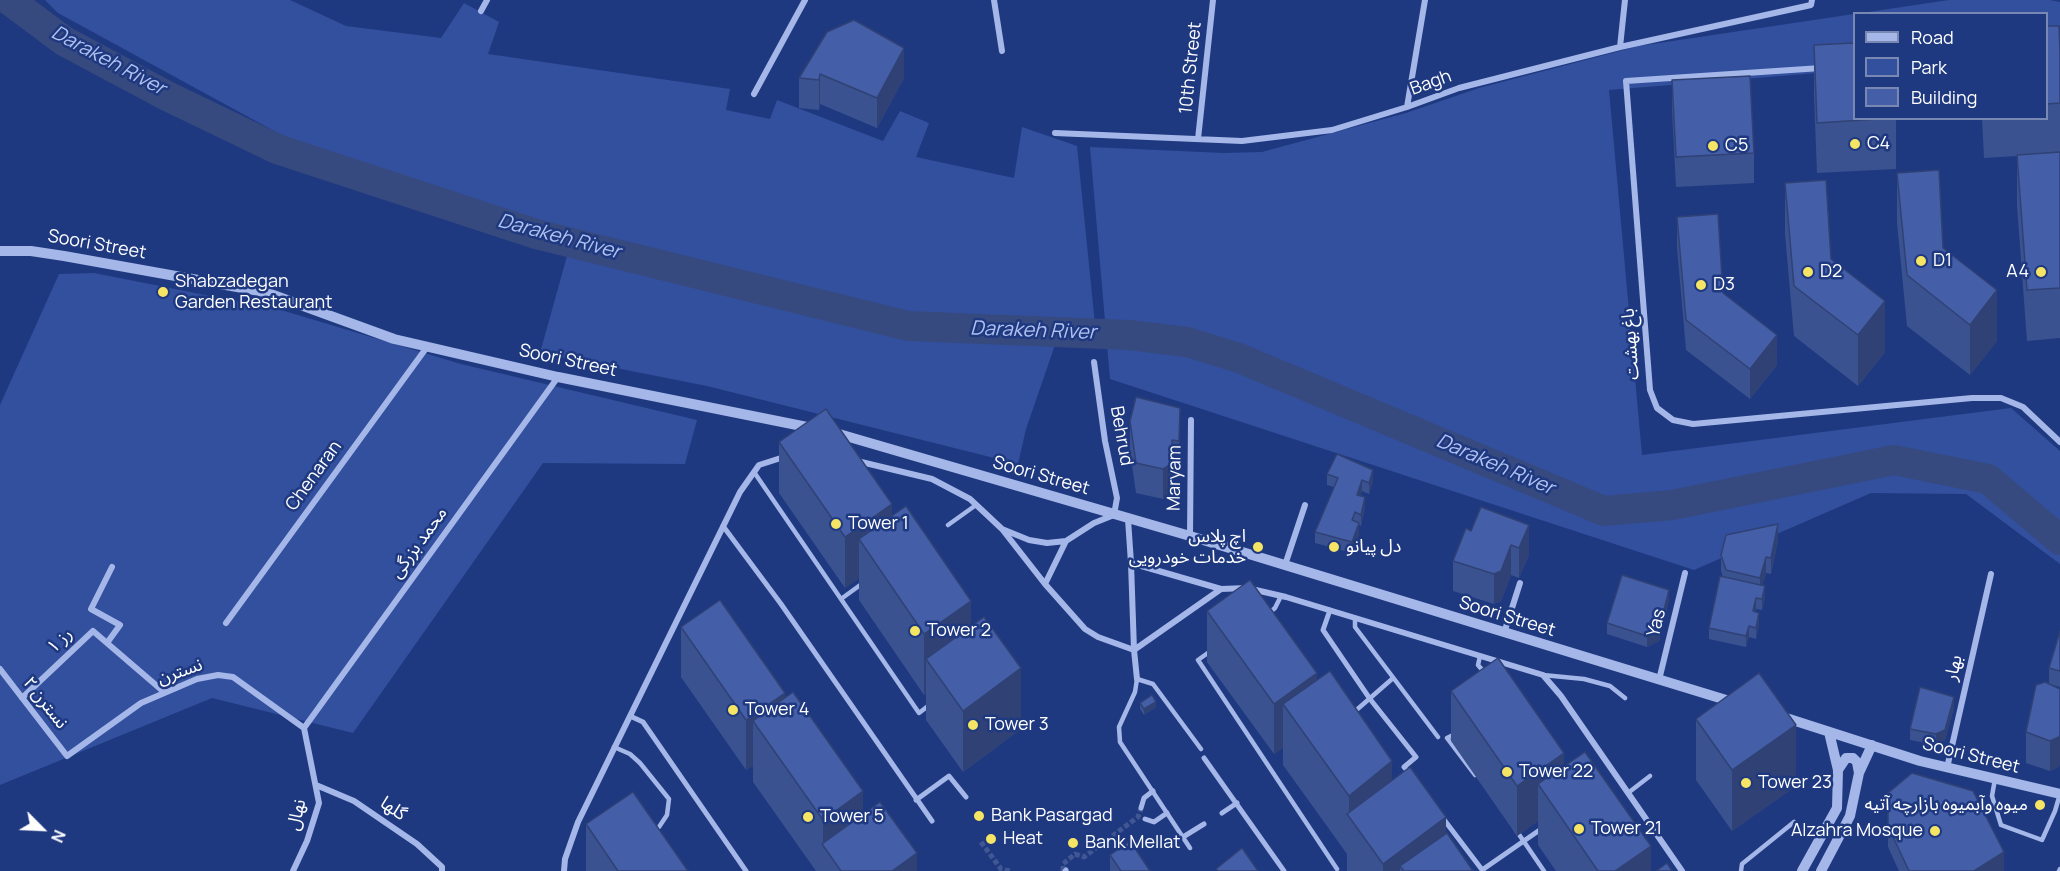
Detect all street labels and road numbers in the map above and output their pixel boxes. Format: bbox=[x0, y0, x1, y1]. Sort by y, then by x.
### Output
street label: 10th Street bbox=[1175, 21, 1207, 115]
street label: Bagh bbox=[1407, 66, 1455, 100]
street label: Soori Street bbox=[46, 226, 148, 264]
street label: باغ بهشت bbox=[1618, 307, 1644, 381]
street label: Soori Street bbox=[517, 340, 619, 382]
street label: Behrud bbox=[1105, 405, 1137, 467]
street label: Chenaran bbox=[281, 437, 347, 515]
street label: Maryam bbox=[1164, 445, 1186, 511]
street label: Soori Street bbox=[990, 452, 1092, 500]
street label: محمد بزرگی bbox=[386, 503, 452, 583]
street label: Soori Street bbox=[1456, 592, 1558, 642]
street label: Yas bbox=[1643, 607, 1671, 639]
street label: رز ۱ bbox=[43, 624, 77, 658]
street label: بهار bbox=[1941, 653, 1967, 683]
street label: نسترن bbox=[155, 654, 205, 690]
street label: نسترن ۲ bbox=[18, 673, 72, 733]
street label: Soori Street bbox=[1920, 733, 2022, 779]
street label: گلها bbox=[376, 792, 410, 826]
street label: نهال bbox=[283, 797, 311, 833]

